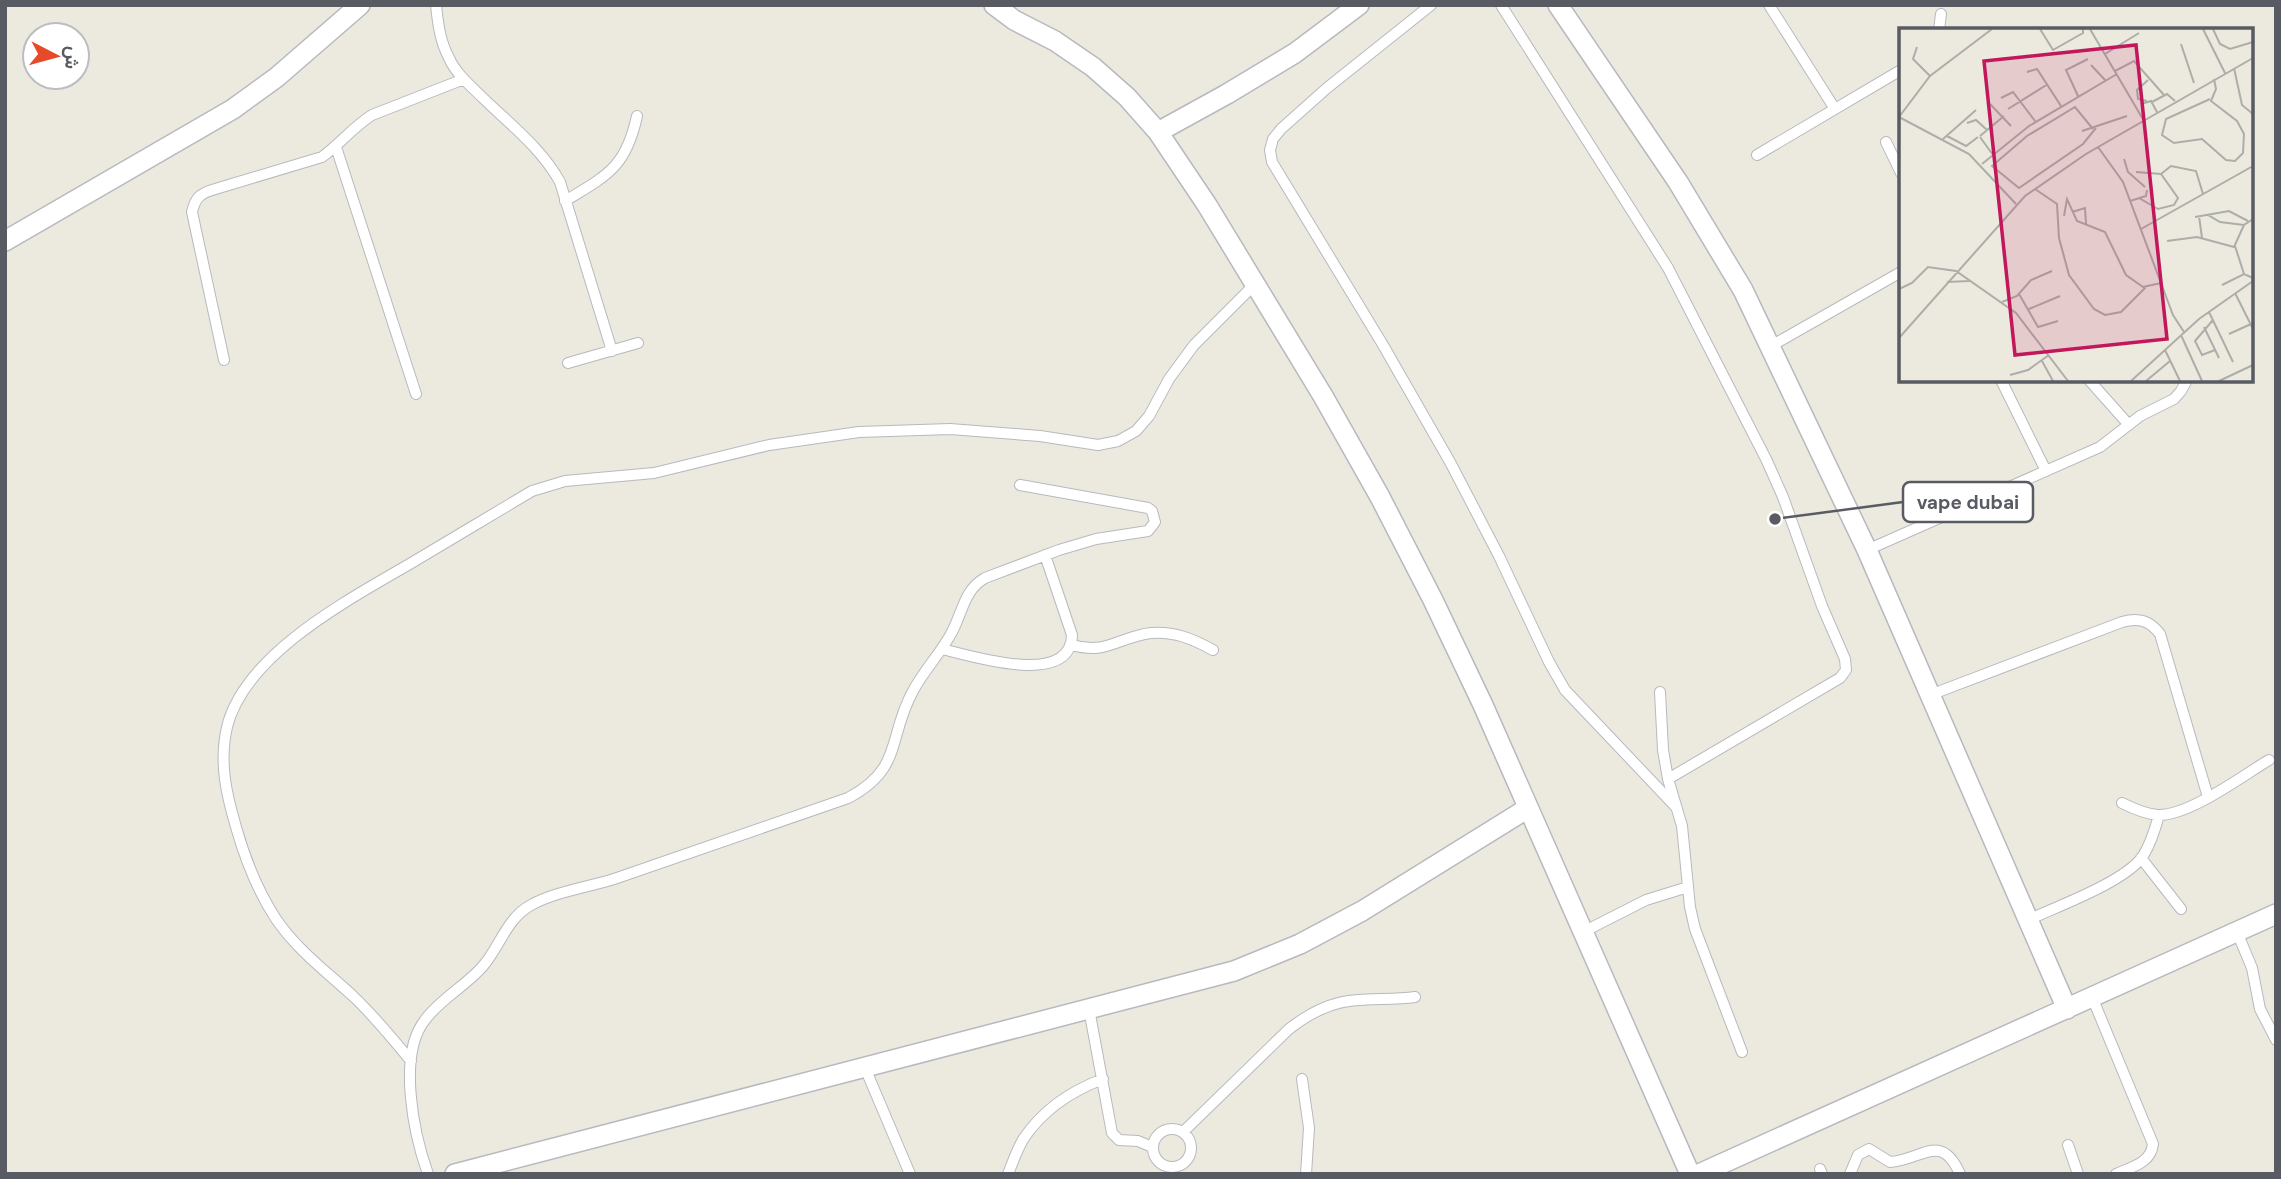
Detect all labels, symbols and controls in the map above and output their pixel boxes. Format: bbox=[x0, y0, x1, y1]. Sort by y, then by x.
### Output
north arrow bbox=[21, 21, 91, 91]
inset map bbox=[1899, 28, 2253, 382]
text: ش bbox=[59, 45, 86, 71]
callout: vape dubai bbox=[1903, 482, 2033, 522]
text: vape dubai bbox=[1917, 490, 2019, 515]

